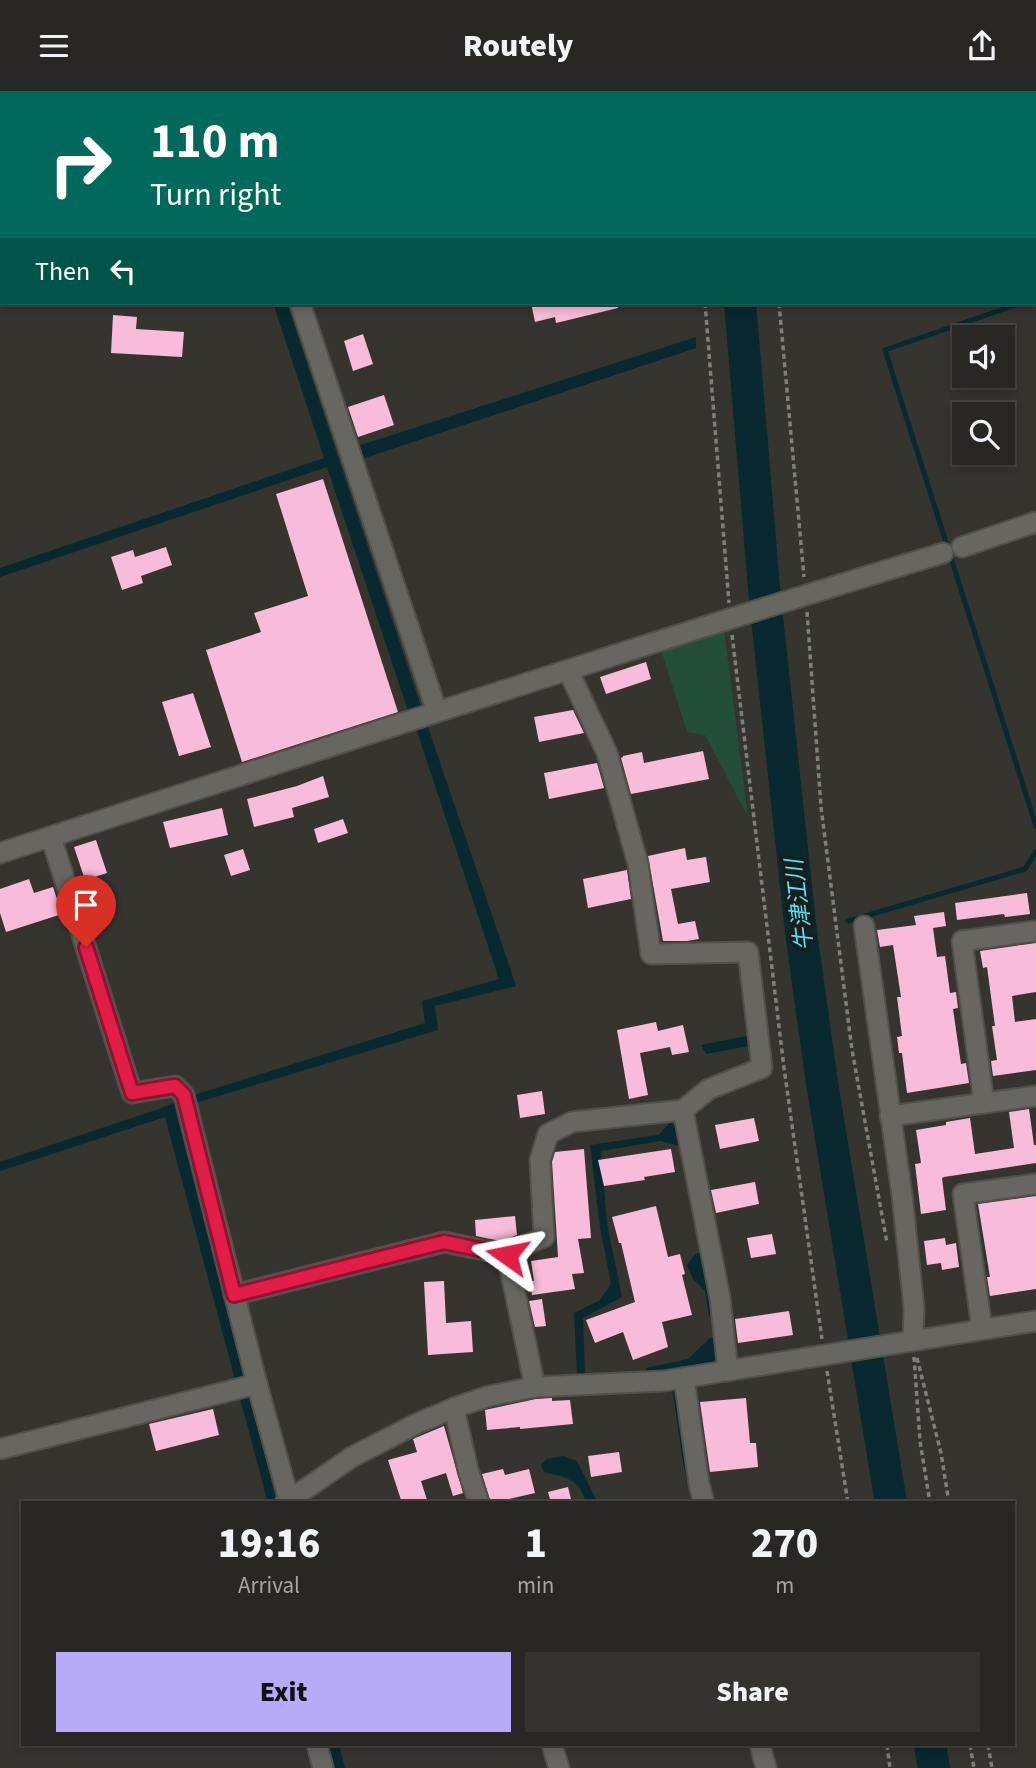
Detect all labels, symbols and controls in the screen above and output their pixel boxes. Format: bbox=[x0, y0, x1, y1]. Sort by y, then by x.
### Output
text: Routely bbox=[463, 23, 573, 69]
icon: menu bbox=[35, 27, 73, 65]
icon: share bbox=[963, 27, 1001, 65]
text: 110 m bbox=[150, 107, 279, 177]
icon: right bbox=[35, 119, 126, 210]
text: Turn right bbox=[150, 172, 281, 218]
icon: left bbox=[104, 252, 142, 290]
text: Then bbox=[35, 253, 90, 290]
map controls bbox=[952, 325, 1015, 465]
button: sound bbox=[952, 325, 1015, 388]
button: search bbox=[952, 402, 1015, 465]
water label: 牛津江川 bbox=[777, 854, 821, 953]
pin bbox=[56, 875, 116, 947]
icon: arrive bbox=[67, 886, 105, 924]
position arrow bbox=[470, 1218, 544, 1292]
text: 19:16 bbox=[218, 1514, 320, 1574]
text: 1 bbox=[524, 1514, 547, 1574]
text: 270 bbox=[751, 1514, 818, 1574]
text: Arrival bbox=[238, 1569, 300, 1602]
text: min bbox=[517, 1569, 554, 1602]
text: m bbox=[775, 1569, 794, 1602]
button: Exit bbox=[56, 1652, 511, 1732]
button: Share bbox=[525, 1652, 980, 1732]

